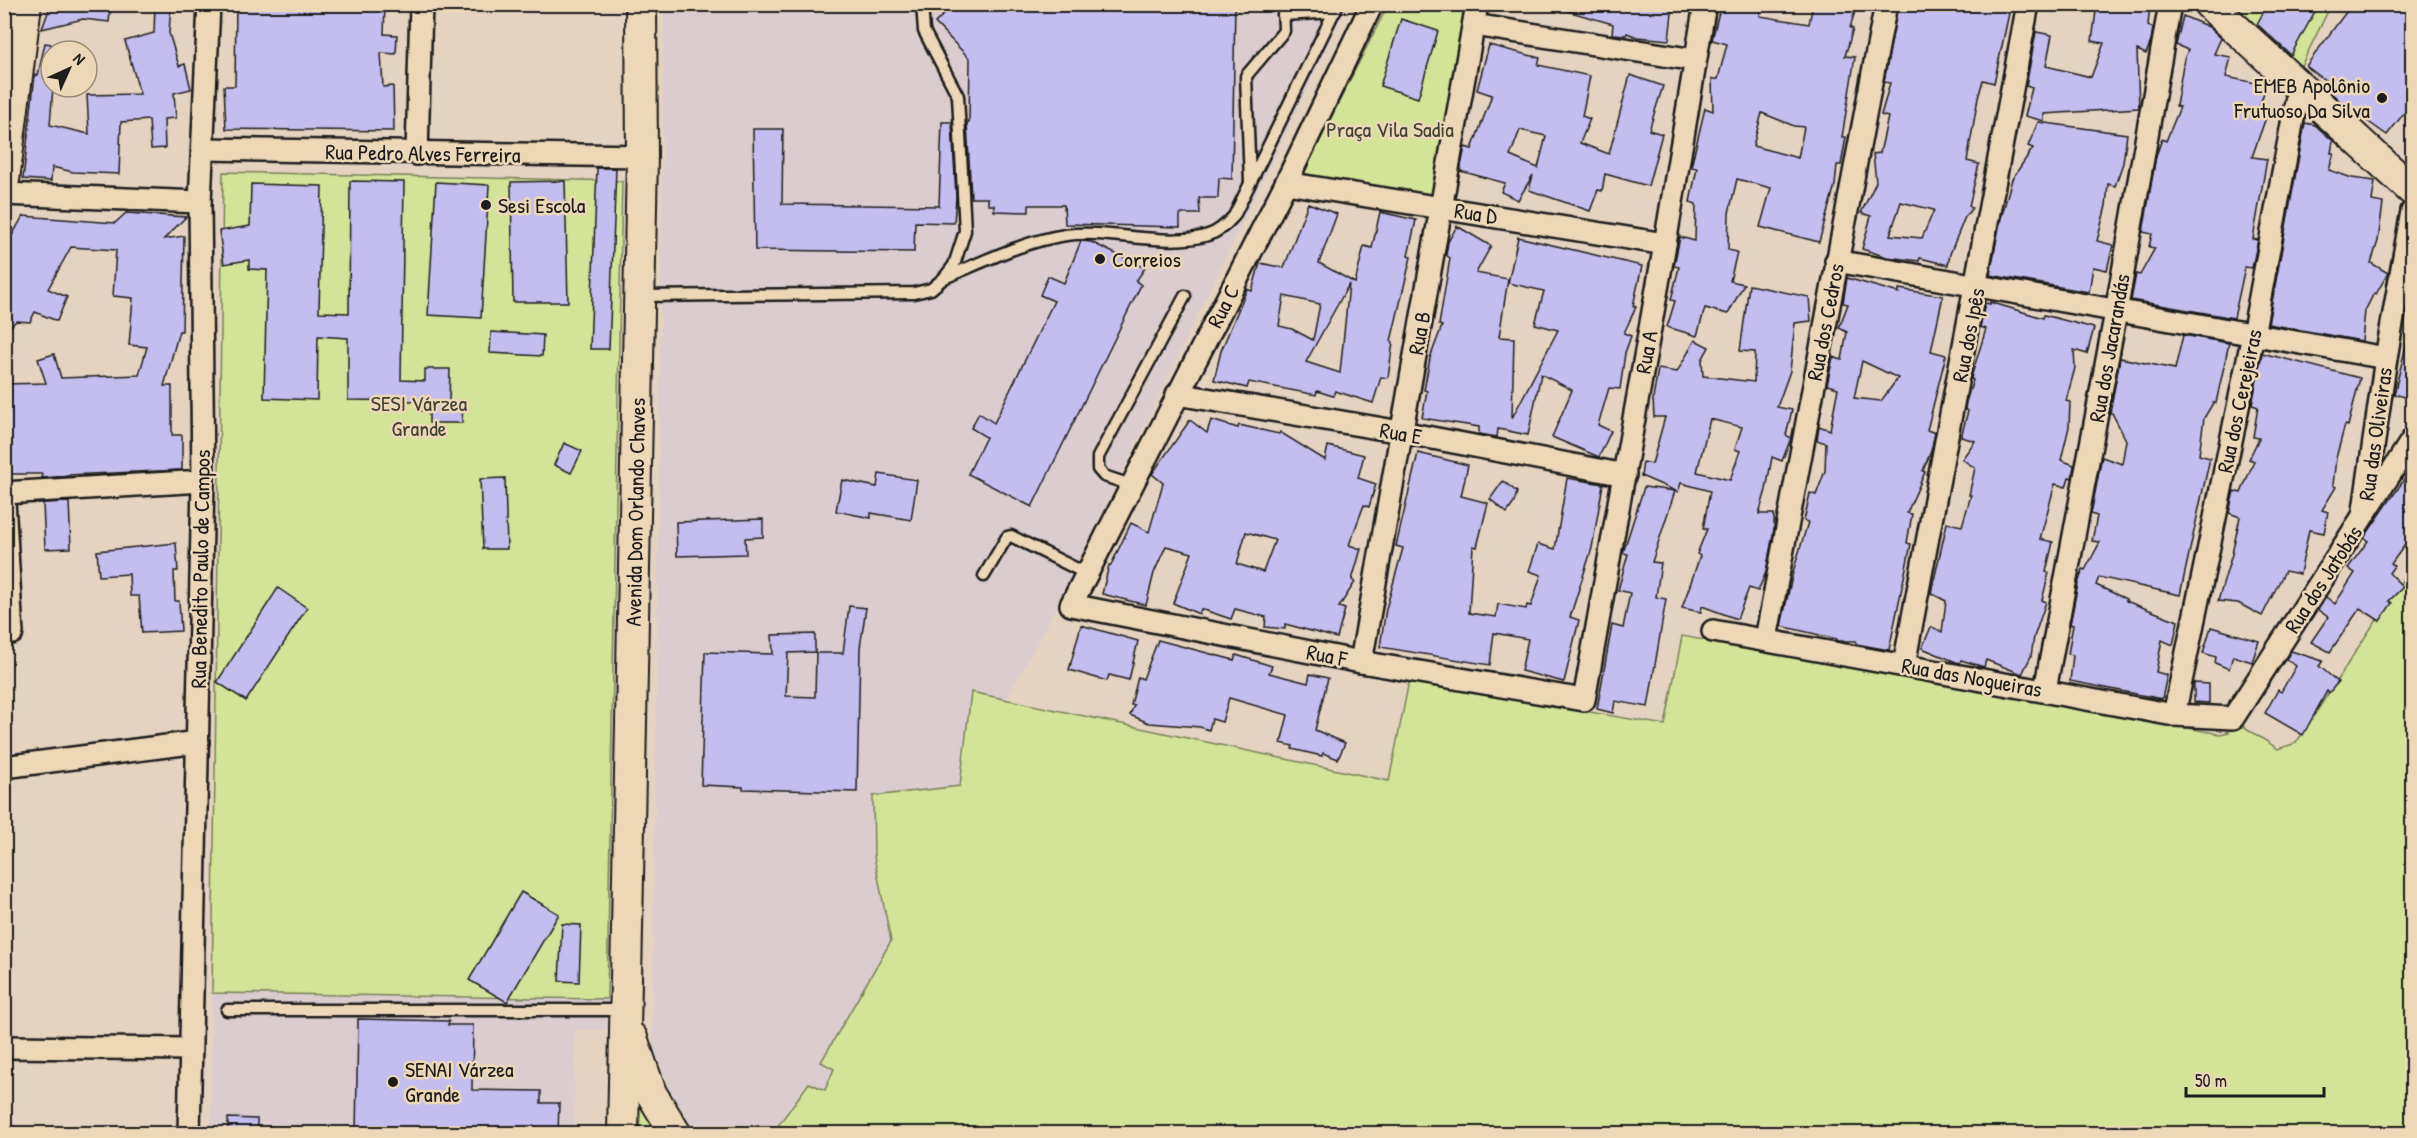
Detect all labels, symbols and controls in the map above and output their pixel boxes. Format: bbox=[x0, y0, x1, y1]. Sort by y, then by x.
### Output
north arrow bbox=[39, 39, 99, 99]
text: N bbox=[69, 48, 91, 70]
place label: EMEB Apolônio Frutuoso Da Silva bbox=[2233, 70, 2370, 125]
marker: EMEB Apolônio Frutuoso Da Silva bbox=[2375, 91, 2389, 105]
park label: Praça Vila Sadia bbox=[1326, 114, 1454, 144]
street label: Rua Pedro Alves Ferreira bbox=[325, 136, 521, 170]
place label: Sesi Escola bbox=[498, 190, 586, 220]
street label: Rua D bbox=[1452, 195, 1500, 231]
marker: Sesi Escola bbox=[479, 198, 493, 212]
place label: Correios bbox=[1112, 244, 1181, 274]
marker: Correios bbox=[1093, 252, 1107, 266]
street label: Rua dos Cedros bbox=[1799, 261, 1851, 383]
street label: Rua dos Jacarandás bbox=[2081, 271, 2137, 425]
street label: Rua C bbox=[1200, 279, 1246, 333]
street label: Rua dos Ipês bbox=[1944, 285, 1992, 385]
street label: Rua B bbox=[1400, 309, 1438, 357]
street label: Rua dos Cerejeiras bbox=[2209, 327, 2269, 475]
street label: Rua A bbox=[1627, 328, 1665, 376]
street label: Rua das Oliveiras bbox=[2351, 365, 2399, 503]
park label: SESI Várzea Grande bbox=[371, 388, 468, 443]
street label: Avenida Dom Orlando Chaves bbox=[618, 398, 652, 627]
street label: Rua E bbox=[1378, 415, 1425, 451]
street label: Rua Benedito Paulo de Campos bbox=[183, 449, 217, 689]
street label: Rua dos Jatobás bbox=[2277, 519, 2369, 639]
street label: Rua F bbox=[1304, 636, 1351, 674]
street label: Rua das Nogueiras bbox=[1900, 650, 2044, 704]
place label: SENAI Várzea Grande bbox=[405, 1054, 514, 1109]
scale bar bbox=[2186, 1060, 2324, 1098]
text: 50 m bbox=[2195, 1068, 2227, 1093]
marker: SENAI Várzea Grande bbox=[386, 1075, 400, 1089]

